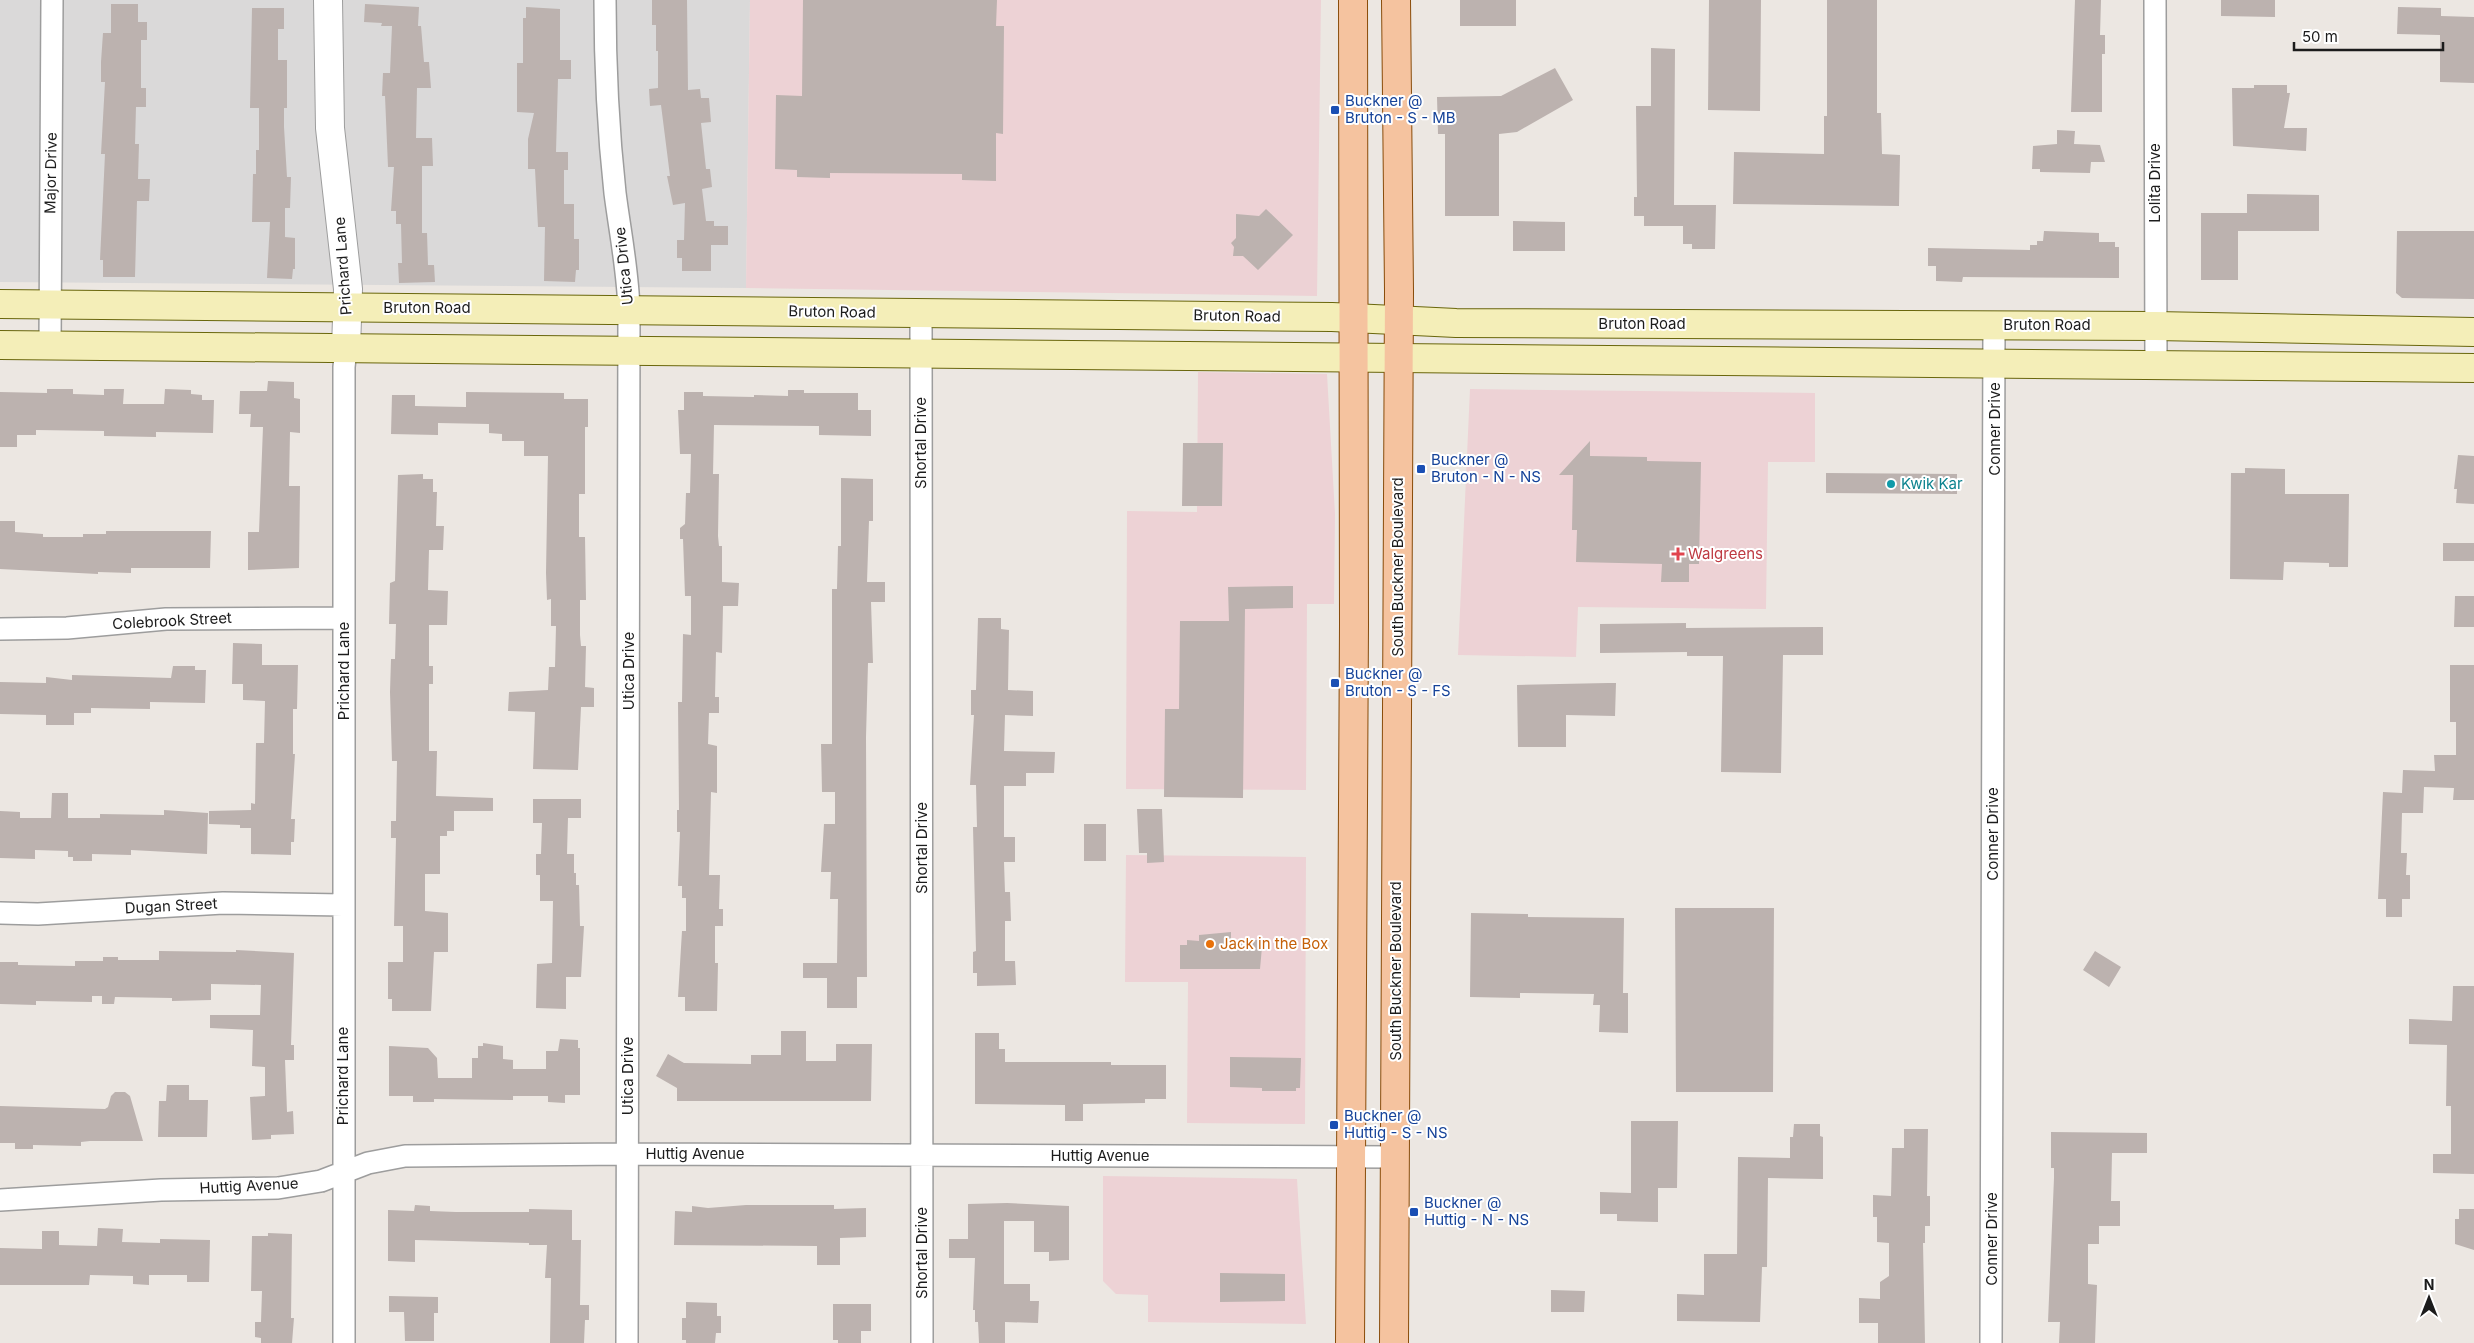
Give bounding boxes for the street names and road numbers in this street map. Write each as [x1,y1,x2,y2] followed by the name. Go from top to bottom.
[40,132,61,214] street label: Major Drive
[2145,143,2164,223] street label: Lolita Drive
[330,216,355,316] street label: Prichard Lane
[610,226,637,306] street label: Utica Drive
[383,298,471,317] street label: Bruton Road
[788,301,876,322] street label: Bruton Road
[1193,305,1281,326] street label: Bruton Road
[1598,314,1686,333] street label: Bruton Road
[2003,315,2091,334] street label: Bruton Road
[1985,382,2004,476] street label: Conner Drive
[911,397,930,489] street label: Shortal Drive
[1388,477,1407,657] street label: South Buckner Boulevard
[112,608,232,633] street label: Colebrook Street
[334,622,353,720] street label: Prichard Lane
[619,632,638,710] street label: Utica Drive
[1983,787,2002,881] street label: Conner Drive
[912,802,931,894] street label: Shortal Drive
[1386,881,1405,1061] street label: South Buckner Boulevard
[124,894,218,917] street label: Dugan Street
[333,1027,352,1125] street label: Prichard Lane
[618,1037,637,1115] street label: Utica Drive
[645,1144,745,1163] street label: Huttig Avenue
[1050,1146,1150,1165] street label: Huttig Avenue
[199,1173,299,1198] street label: Huttig Avenue
[1982,1192,2001,1286] street label: Conner Drive
[912,1207,931,1299] street label: Shortal Drive

